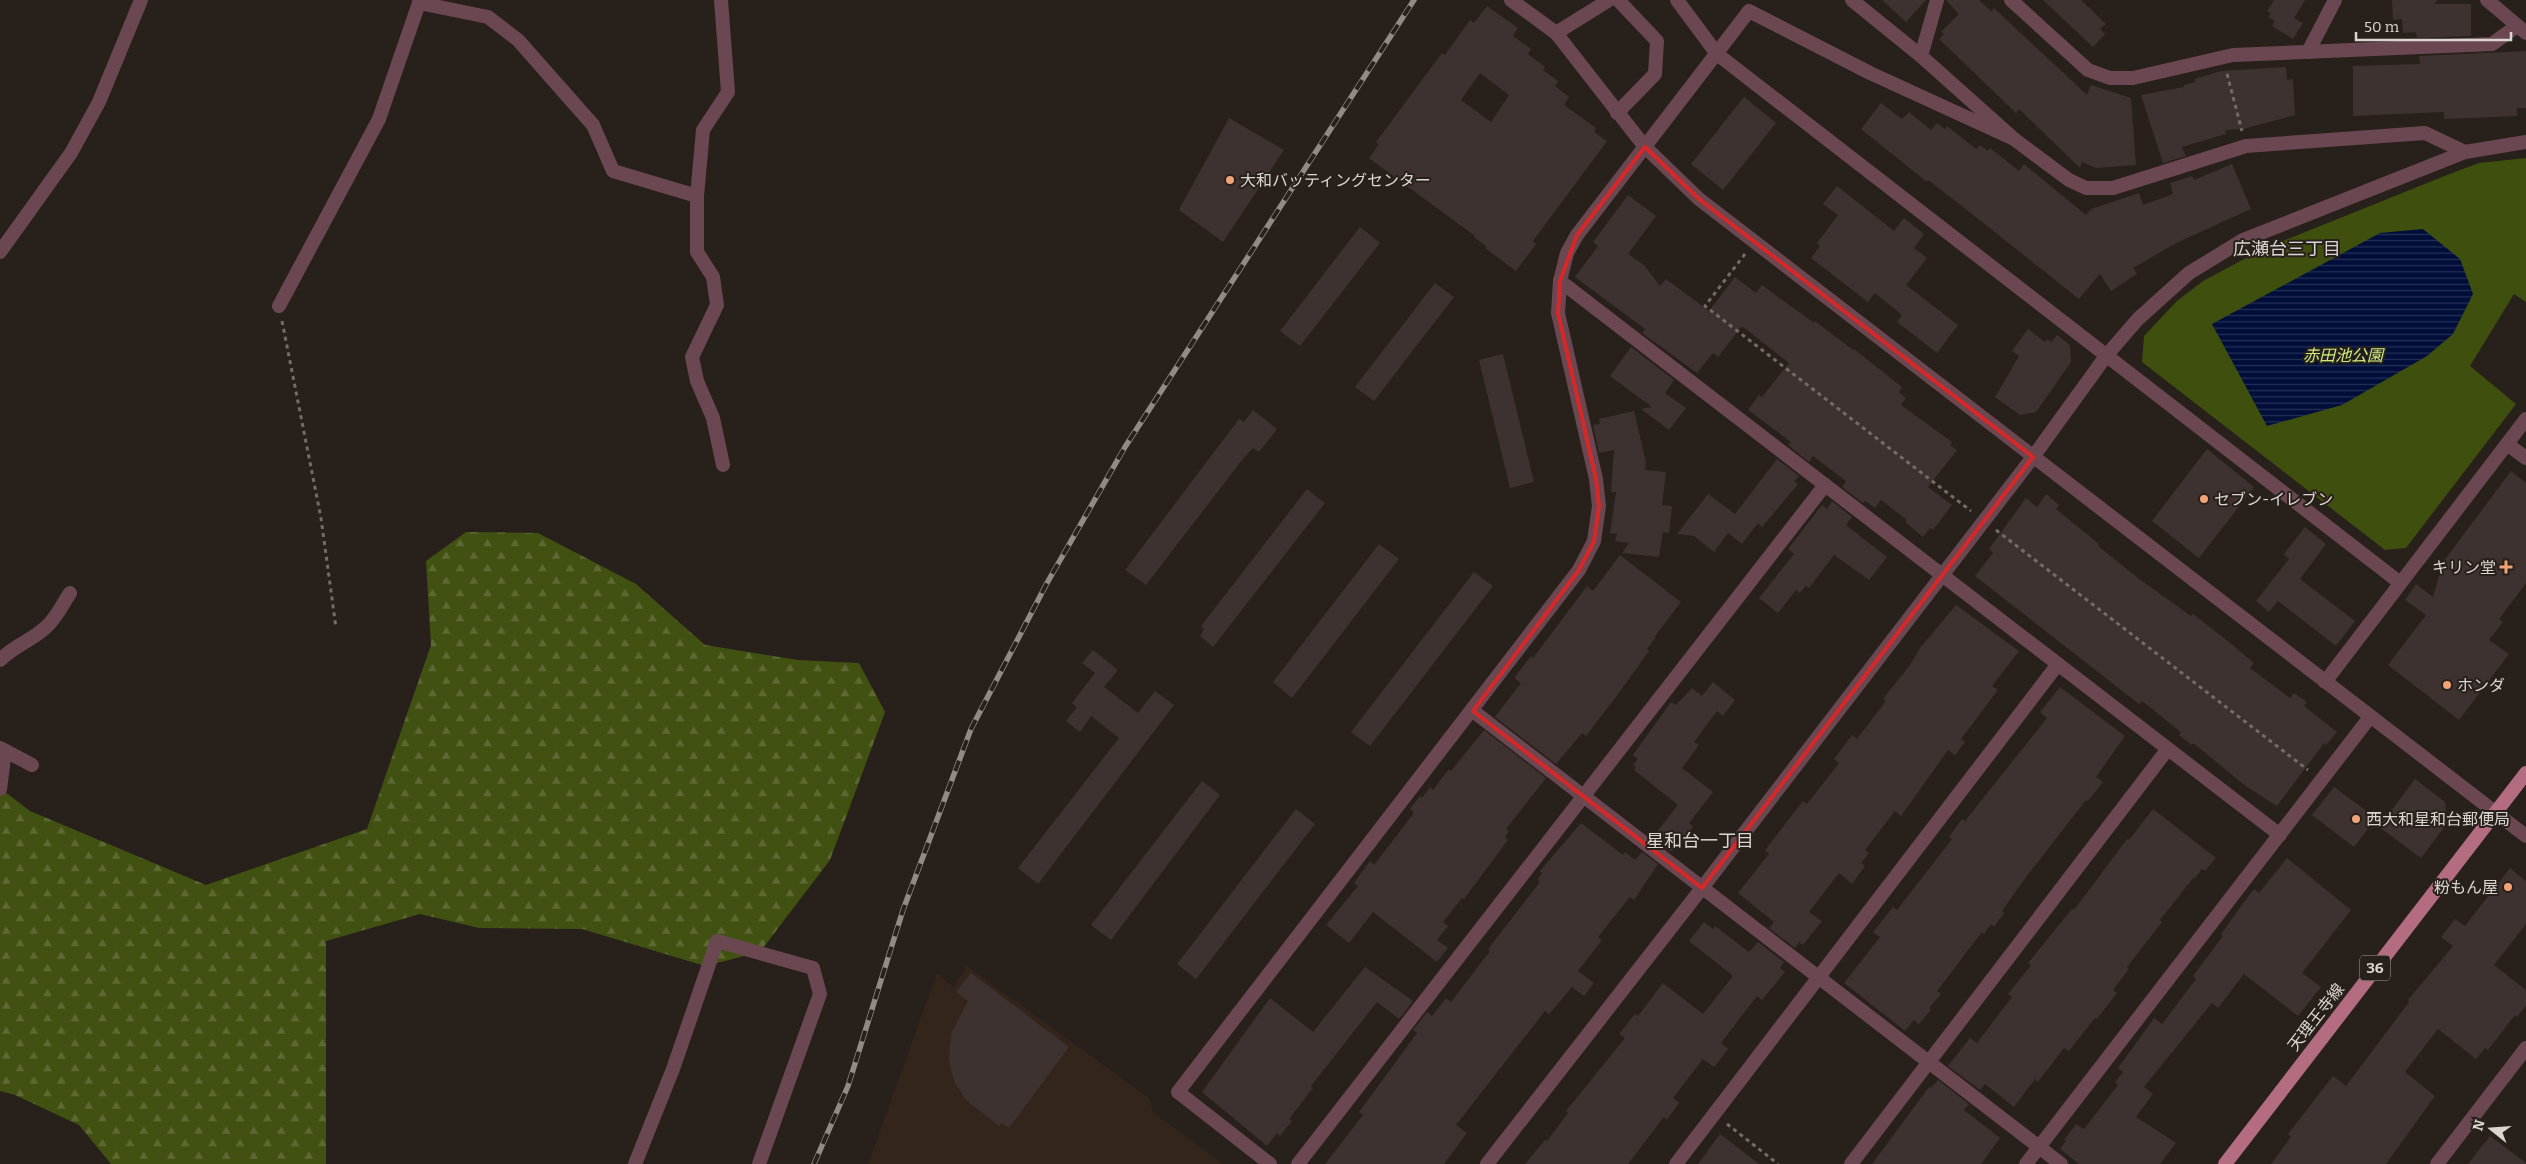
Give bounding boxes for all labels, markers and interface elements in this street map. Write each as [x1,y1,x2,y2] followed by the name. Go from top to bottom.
[2356,10,2511,42] scale bar
[2364,18,2400,36] text: 50 m
[1240,171,1431,190] place label: 大和バッティングセンター
[1224,174,1236,186] marker: 大和バッティングセンター
[2233,238,2341,260] district label: 広瀬台三丁目
[2303,346,2385,365] park label: 赤田池公園
[2214,490,2333,509] place label: セブン-イレブン
[2198,493,2210,505] marker: セブン-イレブン
[2432,558,2496,577] place label: キリン堂
[2500,561,2512,573] marker: キリン堂
[2457,676,2505,695] place label: ホンダ
[2441,679,2453,691] marker: ホンダ
[2366,810,2510,829] place label: 西大和星和台郵便局
[2350,813,2362,825] marker: 西大和星和台郵便局
[1646,830,1754,852] district label: 星和台一丁目
[2434,878,2498,897] place label: 粉もん屋
[2502,881,2514,893] marker: 粉もん屋
[2360,956,2390,980] road number: 36
[2284,980,2348,1054] street label: 天理王寺線
[2466,1104,2516,1154] north arrow
[2469,1118,2489,1133] text: N

